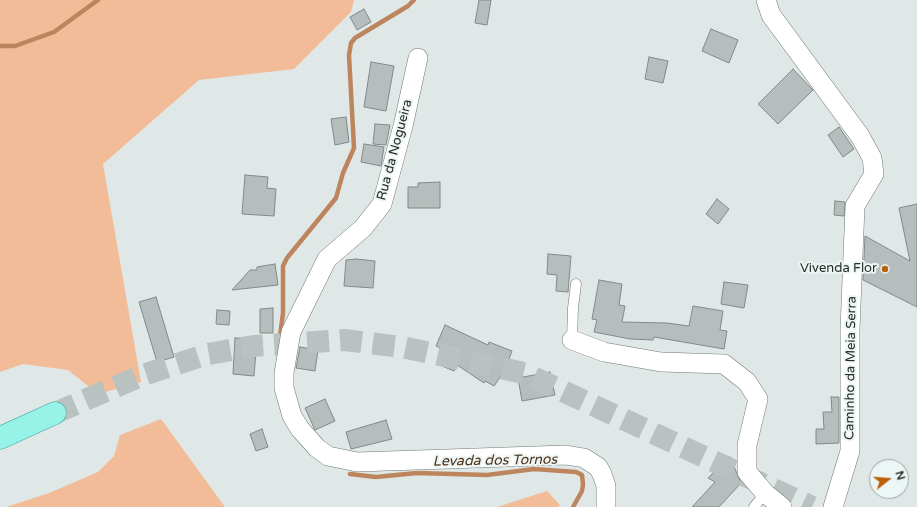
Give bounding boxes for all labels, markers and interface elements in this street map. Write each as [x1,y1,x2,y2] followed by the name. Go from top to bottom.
[374,98,416,202] street label: Rua da Nogueira
[800,261,877,277] place label: Vivenda Flor
[880,264,890,274] marker: Vivenda Flor
[842,296,860,440] street label: Caminho da Meia Serra
[433,452,557,470] water label: Levada dos Tornos
[869,459,909,499] north arrow
[892,470,908,482] text: N

